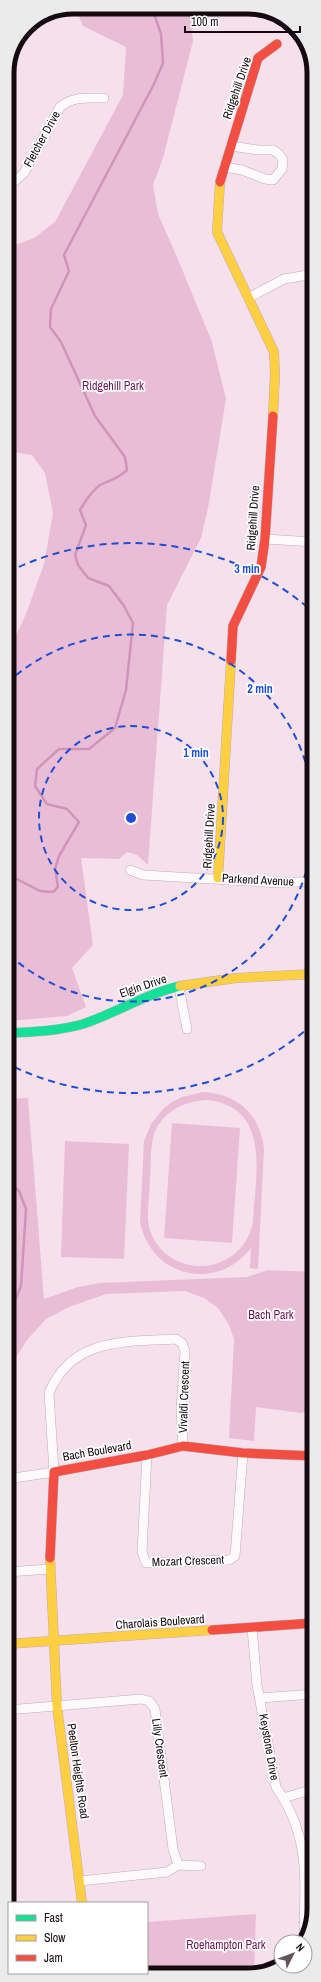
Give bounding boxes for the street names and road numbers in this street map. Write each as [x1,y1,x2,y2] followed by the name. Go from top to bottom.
[219,55,255,121] street label: Ridgehill Drive
[20,108,64,170] street label: Fletcher Drive
[243,485,263,551] street label: Ridgehill Drive
[199,803,219,869] street label: Ridgehill Drive
[222,870,294,890] street label: Parkend Avenue
[117,971,169,1001] street label: Elgin Drive
[175,1360,193,1433] street label: Vivaldi Crescent
[61,1437,133,1465] street label: Bach Boulevard
[152,1552,225,1570] street label: Mozart Crescent
[115,1611,205,1633] street label: Charolais Boulevard
[255,1712,283,1782] street label: Keystone Drive
[148,1717,172,1779] street label: Lilly Crescent
[63,1722,93,1820] street label: Peelton Heights Road

